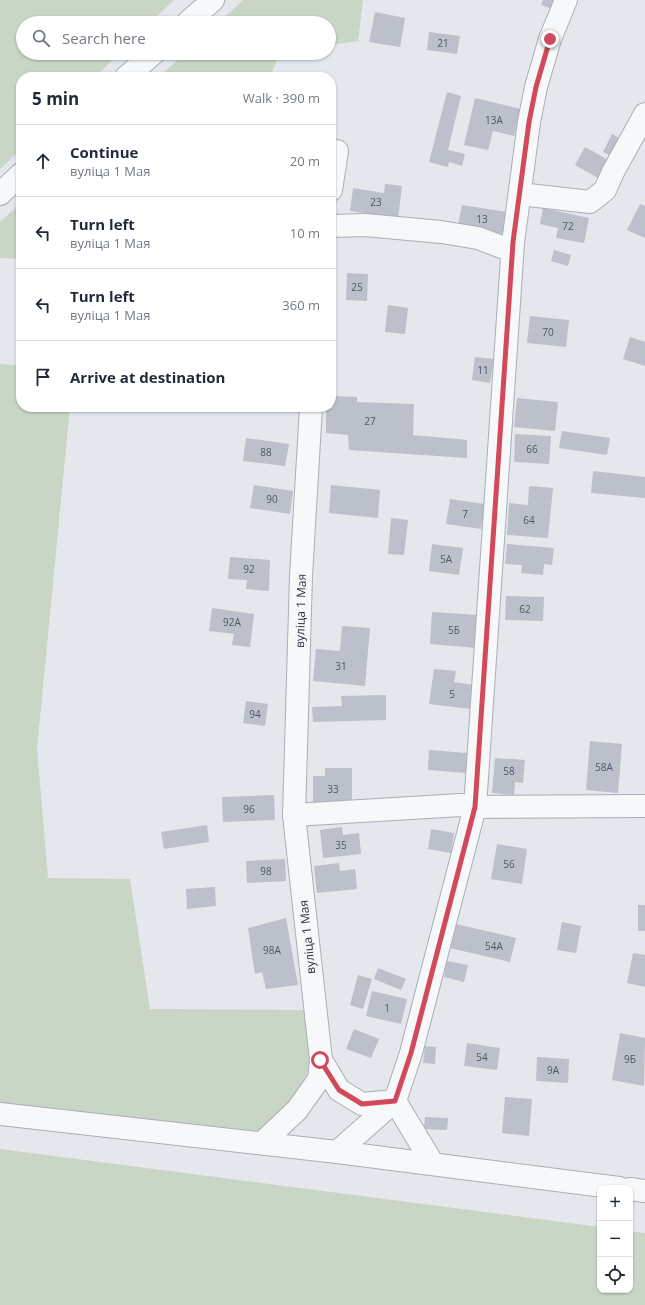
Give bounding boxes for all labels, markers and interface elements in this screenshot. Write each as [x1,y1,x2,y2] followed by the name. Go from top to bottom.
[16,16,336,60] search box
[30,27,52,49] icon: search
[62,28,146,48] text: Search here
[541,30,559,48] route end
[437,36,449,50] house number: 21
[32,87,79,110] text: 5 min
[243,89,320,107] text: Walk · 390 m
[485,113,504,127] house number: 13А
[70,142,138,162] text: Continue
[32,150,54,172] icon: ahead
[290,152,320,170] text: 20 m
[70,162,150,180] text: вуліца 1 Мая
[370,195,382,209] house number: 23
[476,212,488,226] house number: 13
[70,214,135,234] text: Turn left
[562,219,574,233] house number: 72
[32,222,54,244] icon: left
[290,224,320,242] text: 10 m
[70,234,150,252] text: вуліца 1 Мая
[351,280,363,294] house number: 25
[70,286,135,306] text: Turn left
[32,294,54,316] icon: left
[282,296,320,314] text: 360 m
[70,306,150,324] text: вуліца 1 Мая
[542,325,554,339] house number: 70
[477,363,489,377] house number: 11
[32,366,54,388] icon: arrive
[70,367,225,387] text: Arrive at destination
[364,414,376,428] house number: 27
[526,442,538,456] house number: 66
[260,445,272,459] house number: 88
[266,492,278,506] house number: 90
[462,507,468,521] house number: 7
[523,513,535,527] house number: 64
[440,552,453,566] house number: 5А
[243,562,255,576] house number: 92
[290,573,310,648] street label: вуліца 1 Мая
[519,602,531,616] house number: 62
[223,615,242,629] house number: 92А
[448,623,460,637] house number: 5Б
[335,659,347,673] house number: 31
[449,687,455,701] house number: 5
[249,707,261,721] house number: 94
[595,760,614,774] house number: 58А
[503,764,515,778] house number: 58
[327,782,339,796] house number: 33
[243,802,255,816] house number: 96
[335,838,347,852] house number: 35
[503,857,515,871] house number: 56
[260,864,272,878] house number: 98
[295,899,319,975] street label: вуліца 1 Мая
[485,939,504,953] house number: 54А
[263,943,282,957] house number: 98А
[384,1001,390,1015] house number: 1
[476,1050,488,1064] house number: 54
[311,1051,329,1069] route start
[624,1052,636,1066] house number: 9Б
[547,1063,560,1077] house number: 9А
[597,1185,633,1293] map controls
[597,1185,633,1221] button: +
[597,1221,633,1257] button: −
[597,1257,633,1293] button: locate

